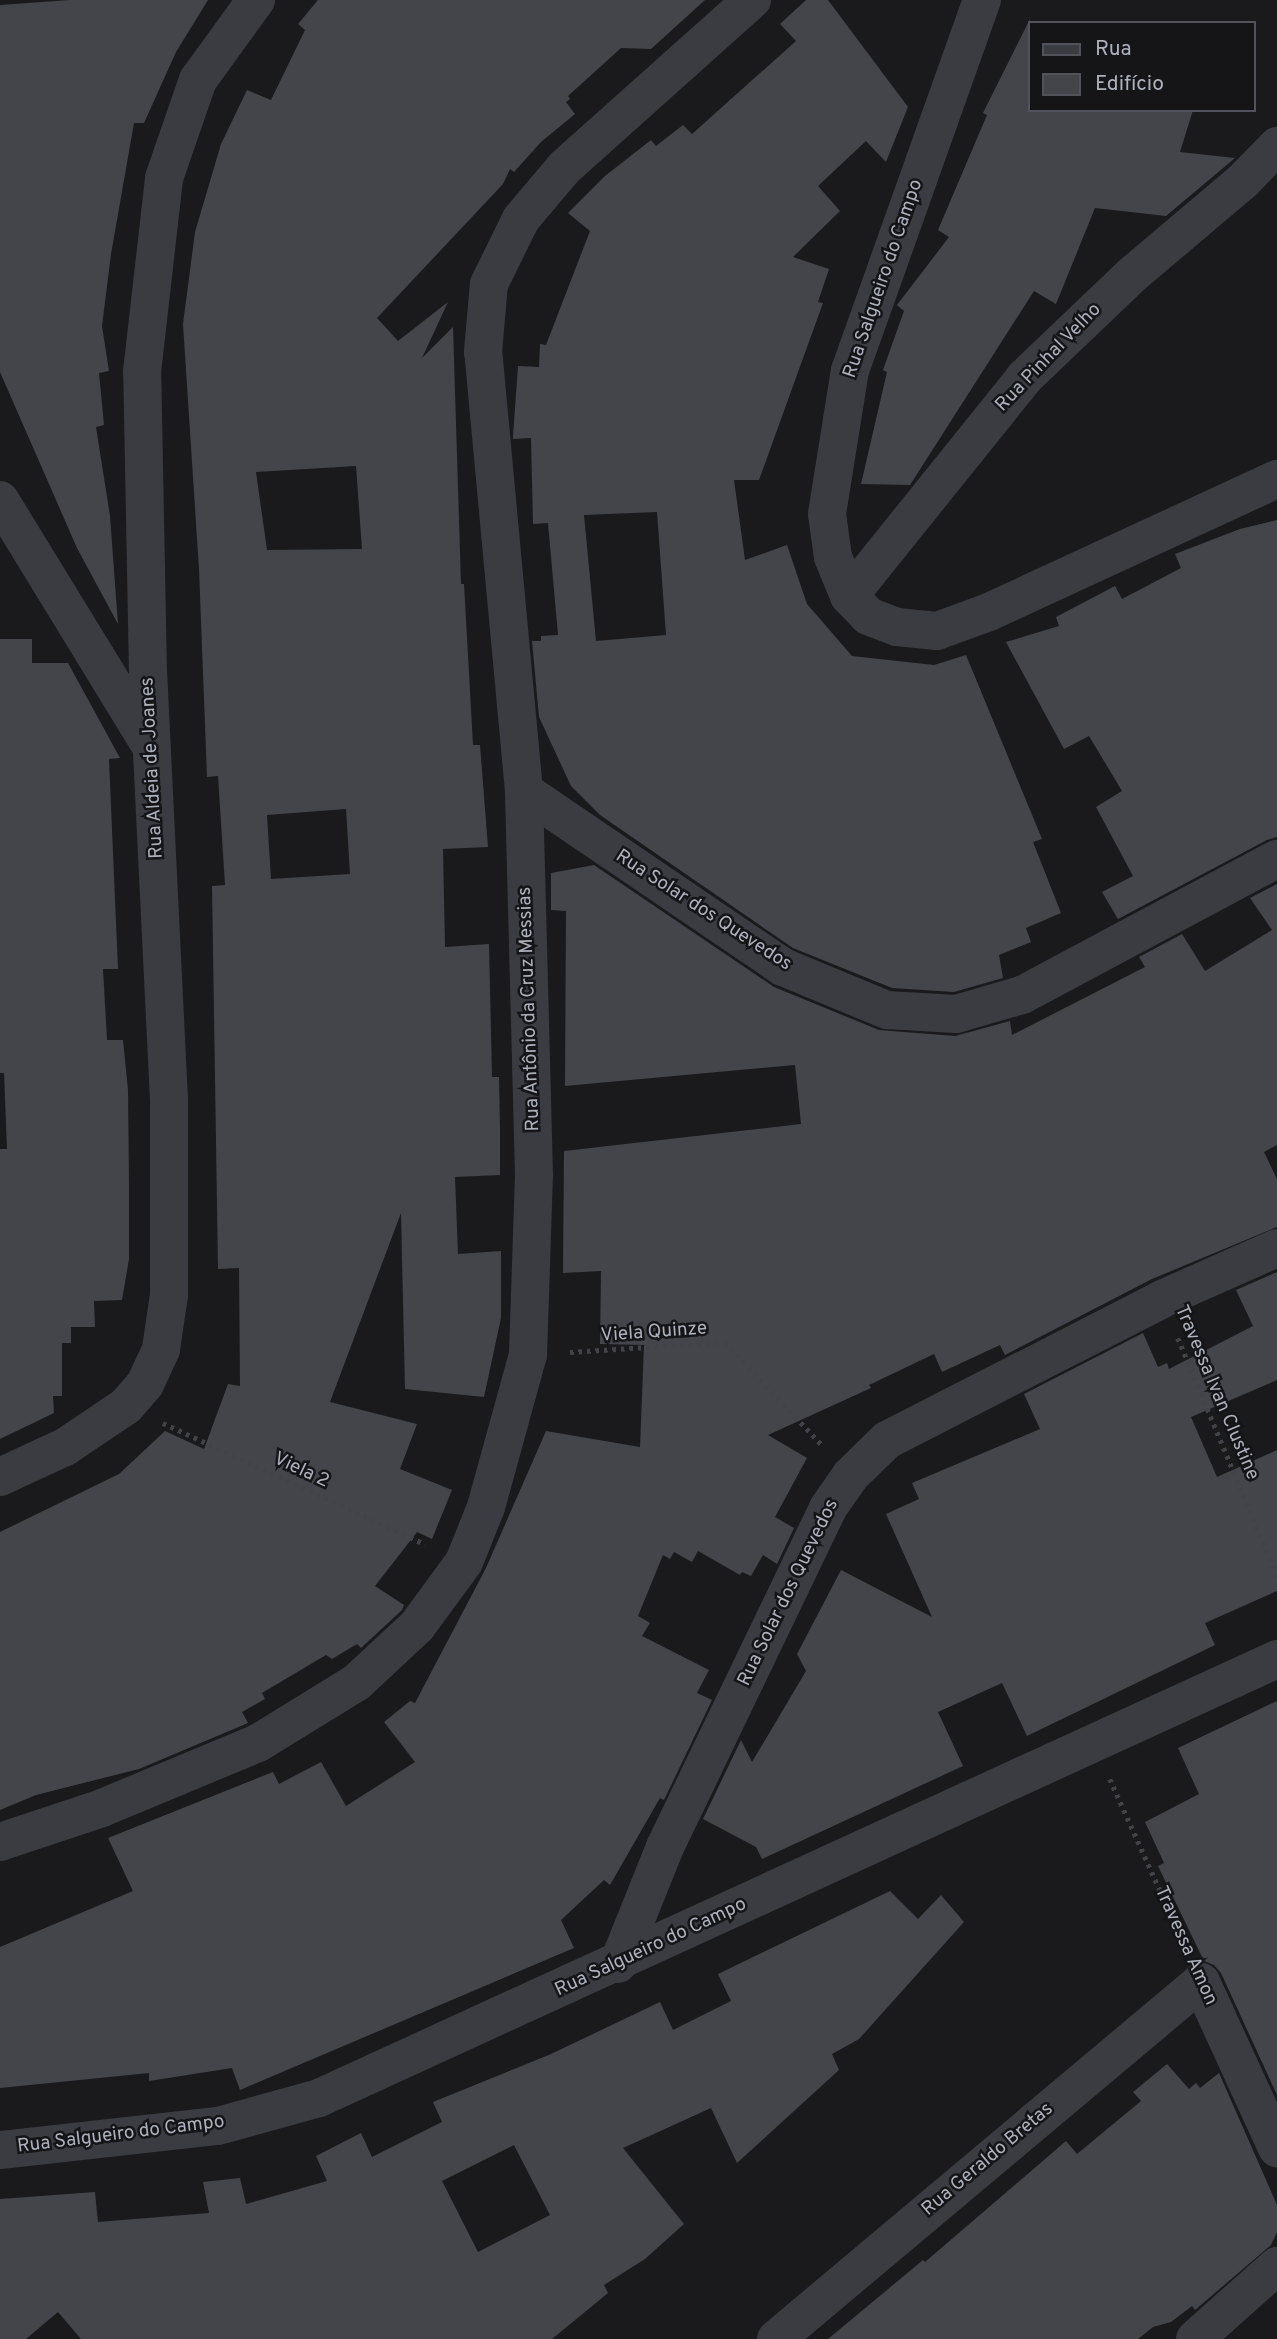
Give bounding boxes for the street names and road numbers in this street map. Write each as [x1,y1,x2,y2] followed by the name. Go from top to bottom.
[839,177,929,381] street label: Rua Salgueiro do Campo
[991,299,1107,417] street label: Rua Pinhal Velho
[137,676,169,860] street label: Rua Aldeia de Joanes
[611,846,795,976] street label: Rua Solar dos Quevedos
[514,886,546,1132] street label: Rua Antônio da Cruz Messias
[1169,1302,1263,1484] street label: Travessa Ivan Clustine
[600,1318,708,1348] street label: Viela Quinze
[270,1448,332,1494] street label: Viela 2
[734,1496,844,1690] street label: Rua Solar dos Quevedos
[1148,1883,1222,2009] street label: Travessa Amon
[552,1894,750,2002] street label: Rua Salgueiro do Campo
[918,2099,1058,2221] street label: Rua Geraldo Bretas
[16,2111,226,2159] street label: Rua Salgueiro do Campo

